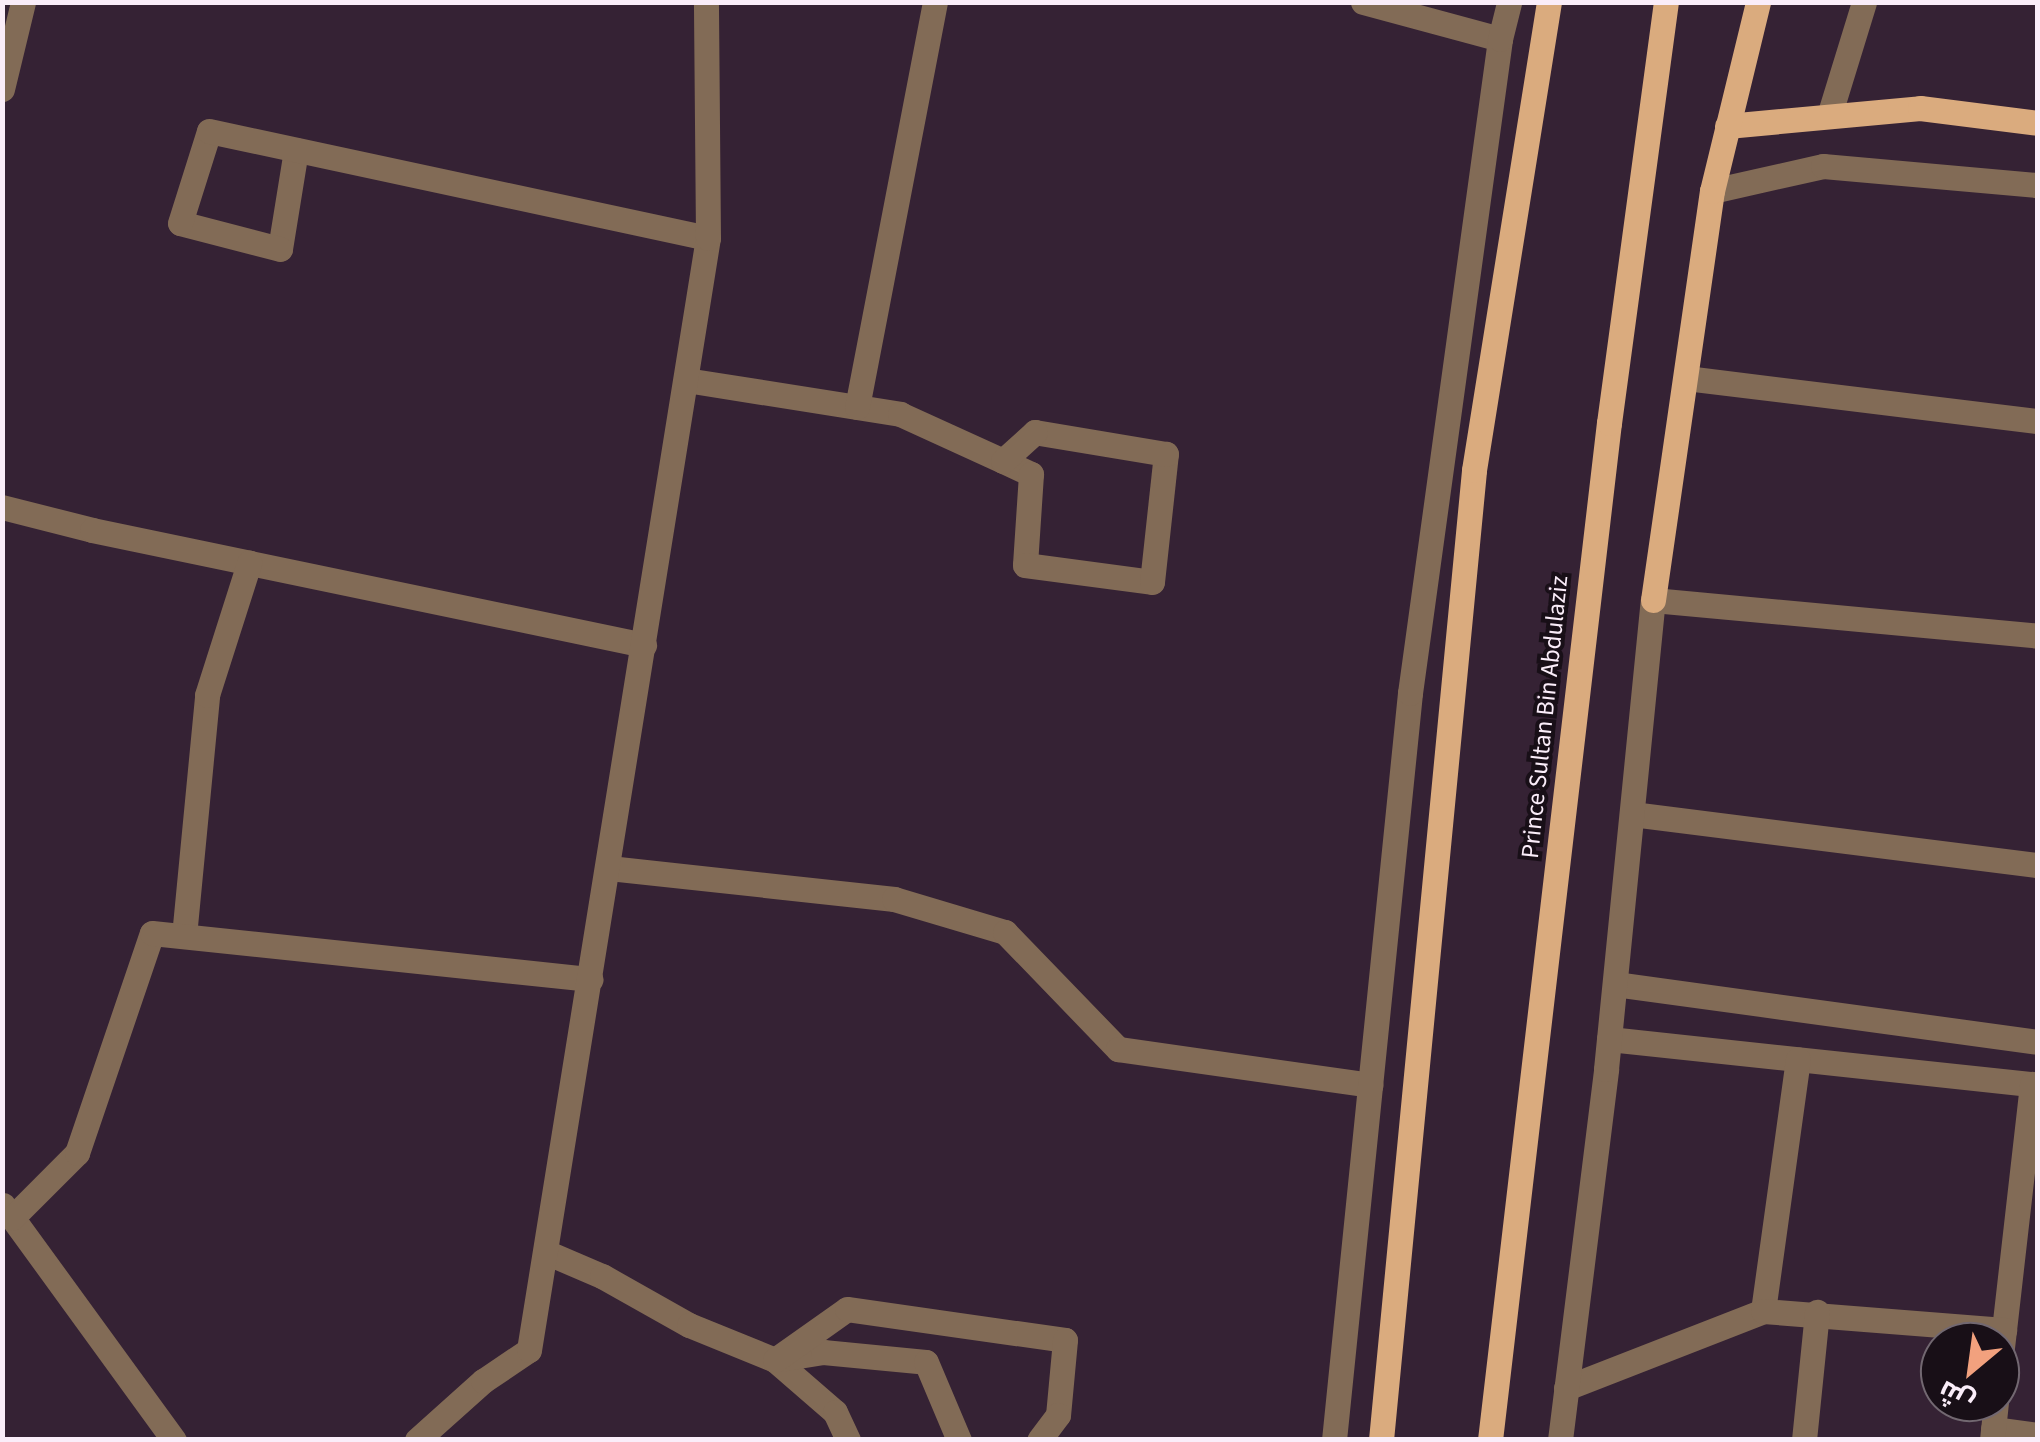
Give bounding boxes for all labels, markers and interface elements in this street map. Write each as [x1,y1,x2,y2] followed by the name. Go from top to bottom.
[1515,574,1575,860] street label: Prince Sultan Bin Abdulaziz
[1920,1322,2020,1422] north arrow
[1931,1370,1982,1423] text: ش

